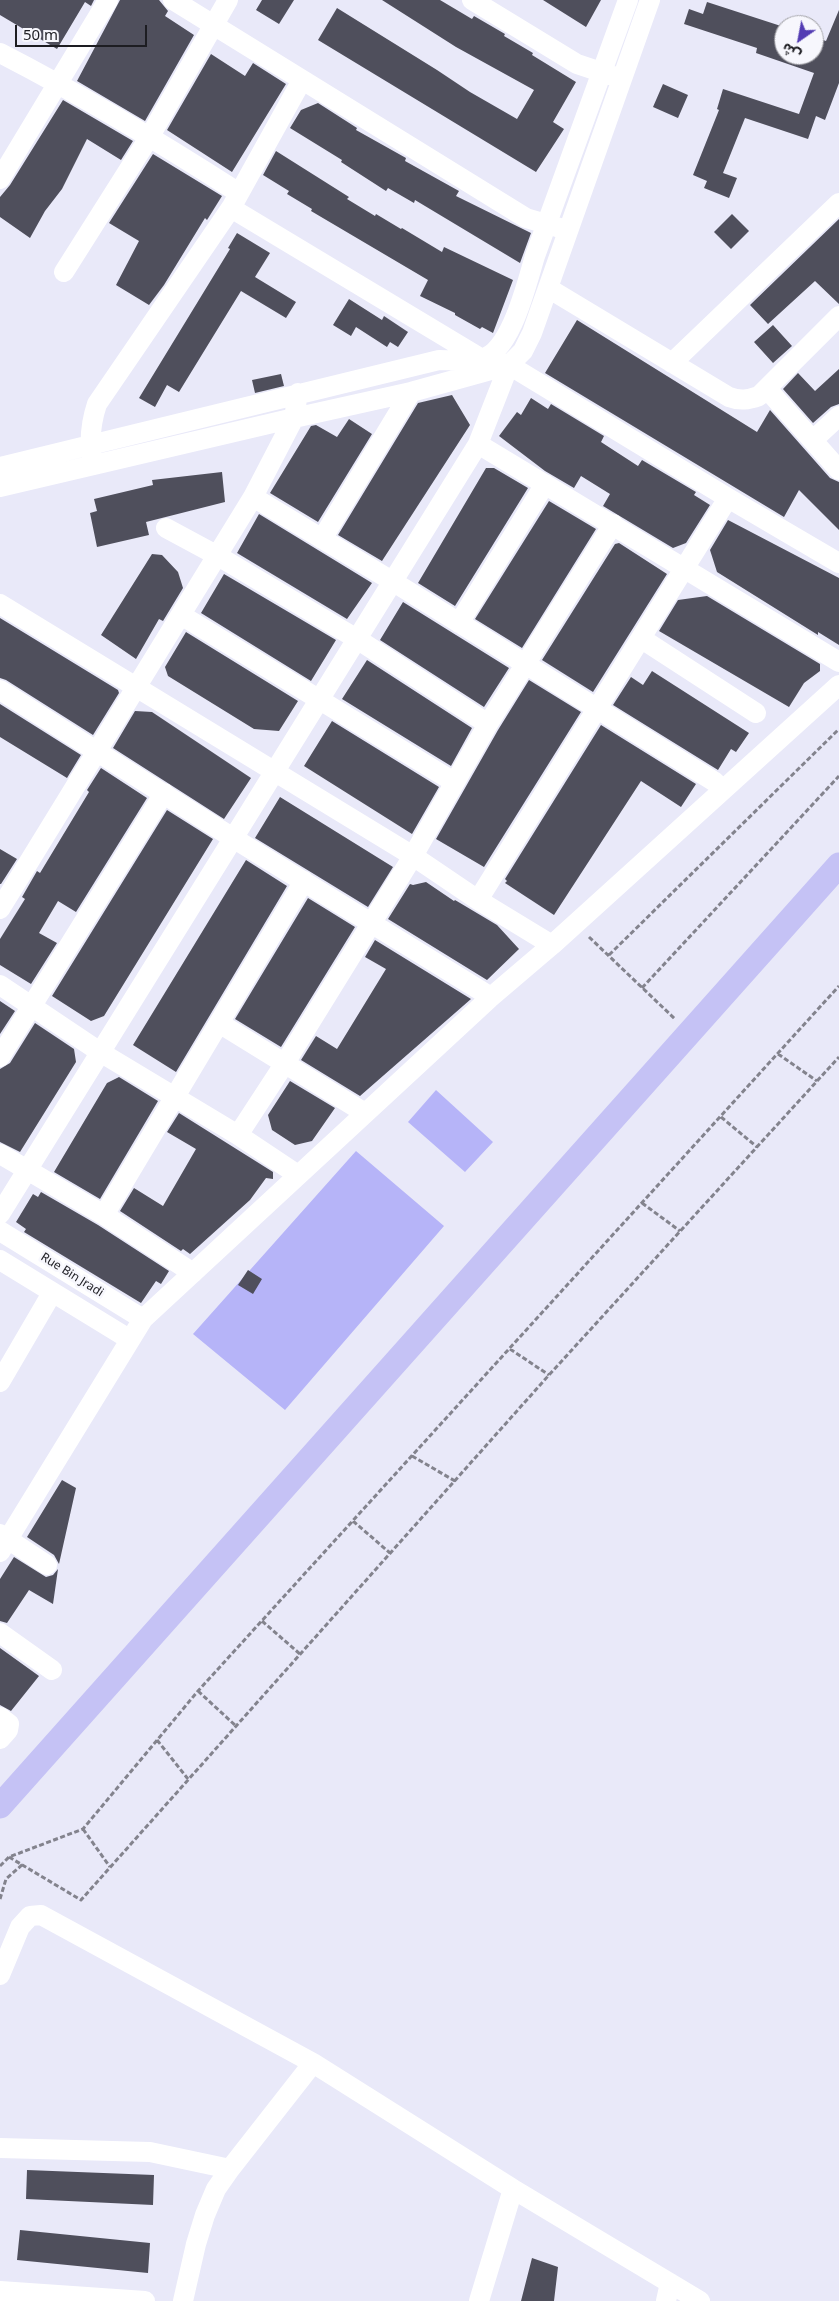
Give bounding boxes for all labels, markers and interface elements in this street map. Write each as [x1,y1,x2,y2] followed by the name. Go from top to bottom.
[18,15,150,47] scale bar
[774,15,824,65] north arrow
[23,24,58,44] text: 50 m
[778,39,804,65] text: ش
[38,1250,106,1300] street label: Rue Bin Jradi

